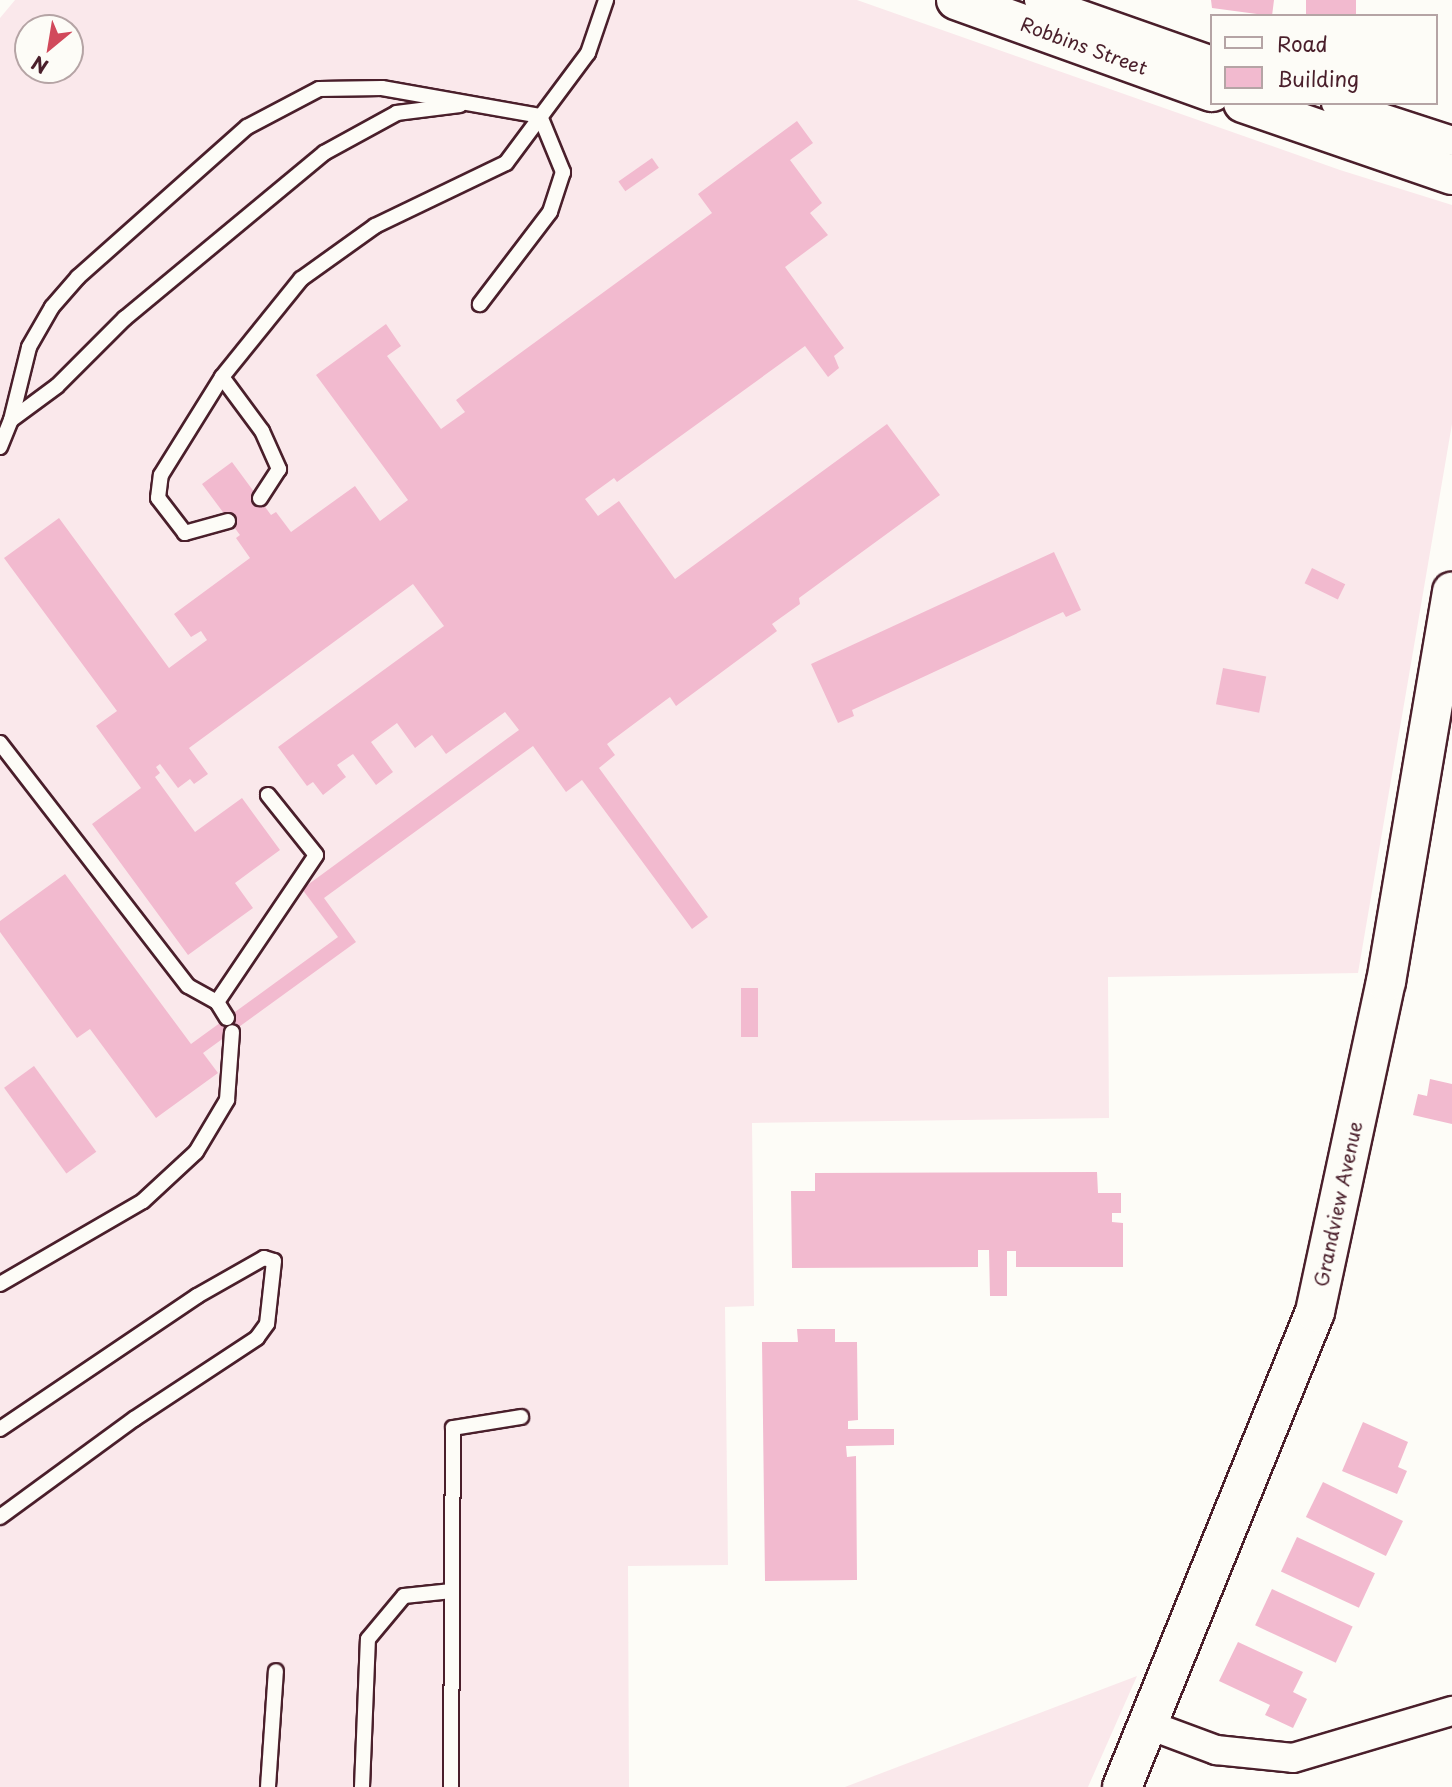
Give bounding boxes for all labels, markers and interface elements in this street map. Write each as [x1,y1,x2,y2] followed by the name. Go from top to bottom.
[1017,12,1151,80] street label: Robbins Street
[14,14,84,84] north arrow
[1210,14,1438,105] legend
[1277,27,1328,59] text: Road
[26,50,53,81] text: N
[1277,62,1359,94] text: Building
[1309,1119,1367,1289] street label: Grandview Avenue

